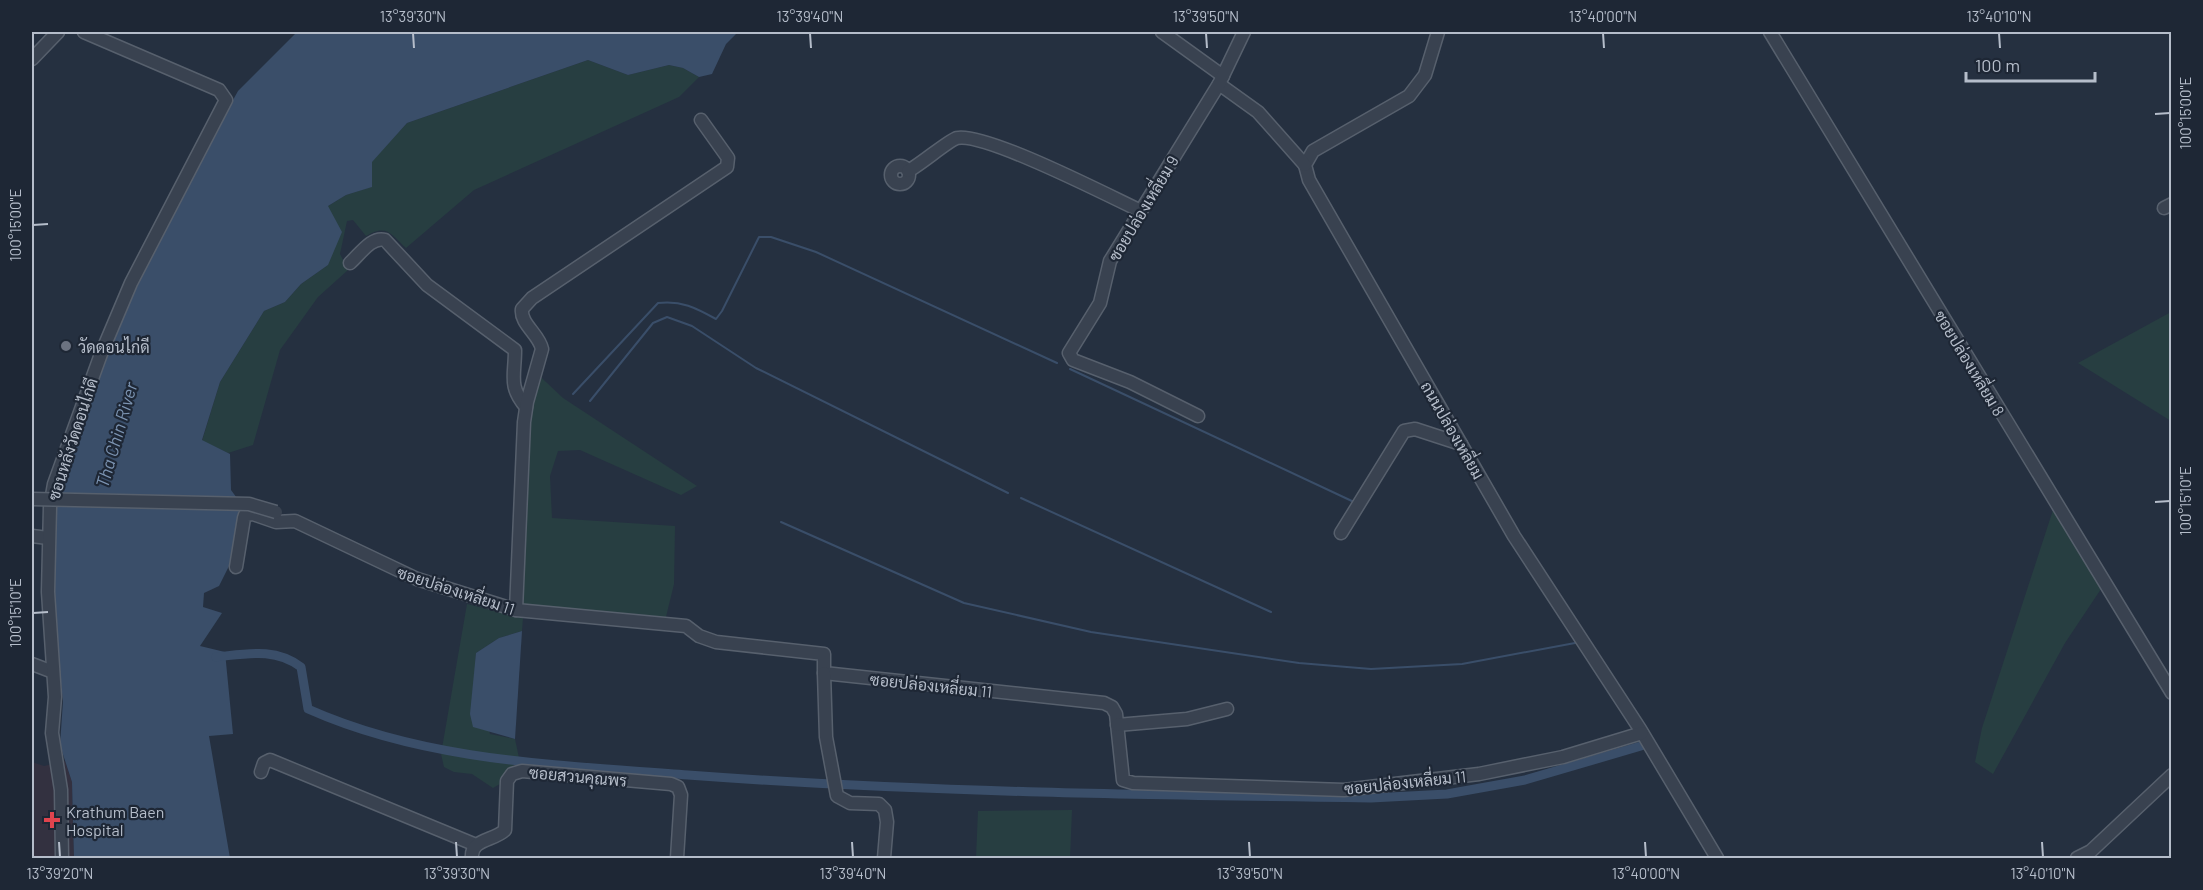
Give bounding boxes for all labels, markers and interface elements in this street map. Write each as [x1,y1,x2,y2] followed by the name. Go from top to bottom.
[380,7,446,25] text: 13°39'30"N
[777,7,843,25] text: 13°39'40"N
[1173,7,1239,25] text: 13°39'50"N
[1569,7,1637,25] text: 13°40'00"N
[1966,7,2032,25] text: 13°40'10"N
[1966,45,2095,83] scale bar
[1975,54,2020,76] text: 100 m
[2176,77,2194,149] text: 100°15'00"E
[1101,150,1182,264] street label: ซอยปล่องเหลี่ยม 9
[6,189,24,261] text: 100°15'00"E
[1931,305,2012,419] street label: ซอยปล่องเหลี่ยม 8
[78,336,150,356] place label: วัดดอนไก่ดี
[59,339,73,353] marker: วัดดอนไก่ดี
[42,375,101,503] street label: ซอนหลังวัดดอนไก่ดี
[1417,376,1492,482] street label: ถนนปล่องเหลี่ยม
[90,379,142,490] water label: Tha Chin River
[2176,466,2194,536] text: 100°15'10"E
[395,558,518,618] street label: ซอยปล่องเหลี่ยม 11
[6,578,24,648] text: 100°15'10"E
[869,665,993,701] street label: ซอยปล่องเหลี่ยม 11
[528,762,628,793] street label: ซอยสวนคุณพร
[1343,762,1467,798] street label: ซอยปล่องเหลี่ยม 11
[66,802,164,839] place label: Krathum Baen Hospital
[43,811,61,829] marker: Krathum Baen Hospital
[27,864,93,882] text: 13°39'20"N
[424,864,490,882] text: 13°39'30"N
[820,864,886,882] text: 13°39'40"N
[1217,864,1283,882] text: 13°39'50"N
[1612,864,1680,882] text: 13°40'00"N
[2010,864,2076,882] text: 13°40'10"N

